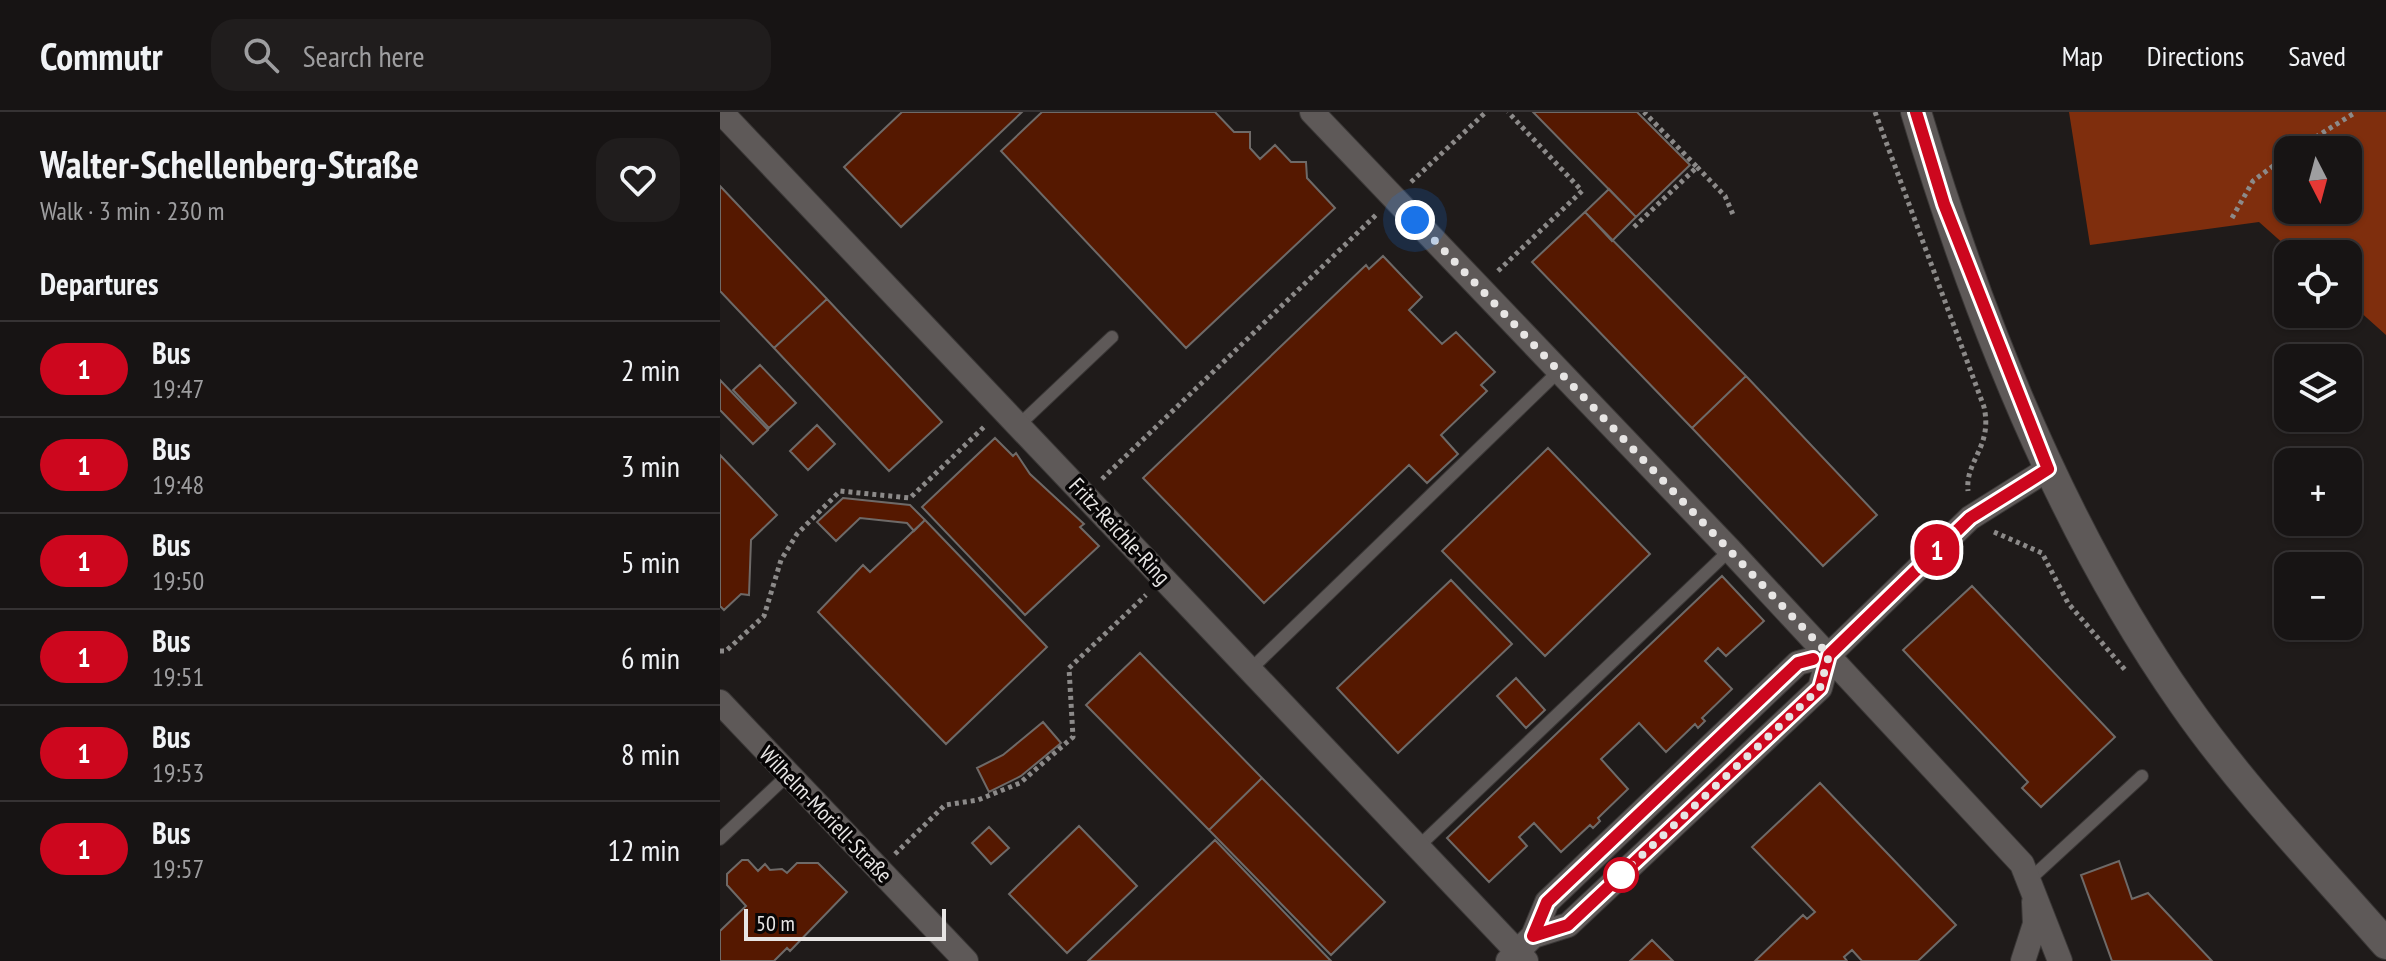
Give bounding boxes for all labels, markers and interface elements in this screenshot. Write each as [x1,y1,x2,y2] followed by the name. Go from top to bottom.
[211,19,771,91] search box
[40,31,163,80] text: Commutr
[239,33,283,77] icon: search
[303,36,425,75] text: Search here
[2062,37,2103,74] text: Map
[2147,37,2244,74] text: Directions
[2288,37,2346,74] text: Saved
[2274,136,2362,224] north arrow
[2274,136,2362,640] map controls
[596,138,680,222] button: heart
[40,139,419,188] text: Walter-Schellenberg-Straße
[40,194,224,227] text: Walk · 3 min · 230 m
[1395,200,1435,240] your location
[2274,240,2362,328] button: locate
[40,264,158,303] text: Departures
[152,333,191,372] text: Bus
[2274,344,2362,432] button: layers
[77,350,91,387] text: 1
[621,350,680,389] text: 2 min
[152,372,204,405] text: 19:47
[152,429,191,468] text: Bus
[77,446,91,483] text: 1
[621,446,680,485] text: 3 min
[2274,448,2362,536] button: +
[152,468,204,501] text: 19:48
[1063,472,1177,590] street label: Fritz-Reichle-Ring
[1911,524,1963,576] line badge: 1
[152,525,191,564] text: Bus
[1930,531,1944,568] text: 1
[77,542,91,579] text: 1
[621,542,680,581] text: 5 min
[2274,552,2362,640] button: −
[152,564,204,597] text: 19:50
[152,621,191,660] text: Bus
[77,638,91,675] text: 1
[621,638,680,677] text: 6 min
[152,660,204,693] text: 19:51
[152,717,191,756] text: Bus
[77,734,91,771] text: 1
[621,734,680,773] text: 8 min
[754,740,898,888] street label: Wilhelm-Moriell-Straße
[152,756,204,789] text: 19:53
[152,813,191,852] text: Bus
[77,830,91,867] text: 1
[607,830,680,869] text: 12 min
[152,852,204,885] text: 19:57
[1604,858,1638,892] unlabelled marker
[744,905,946,941] scale bar
[756,909,795,937] text: 50 m

